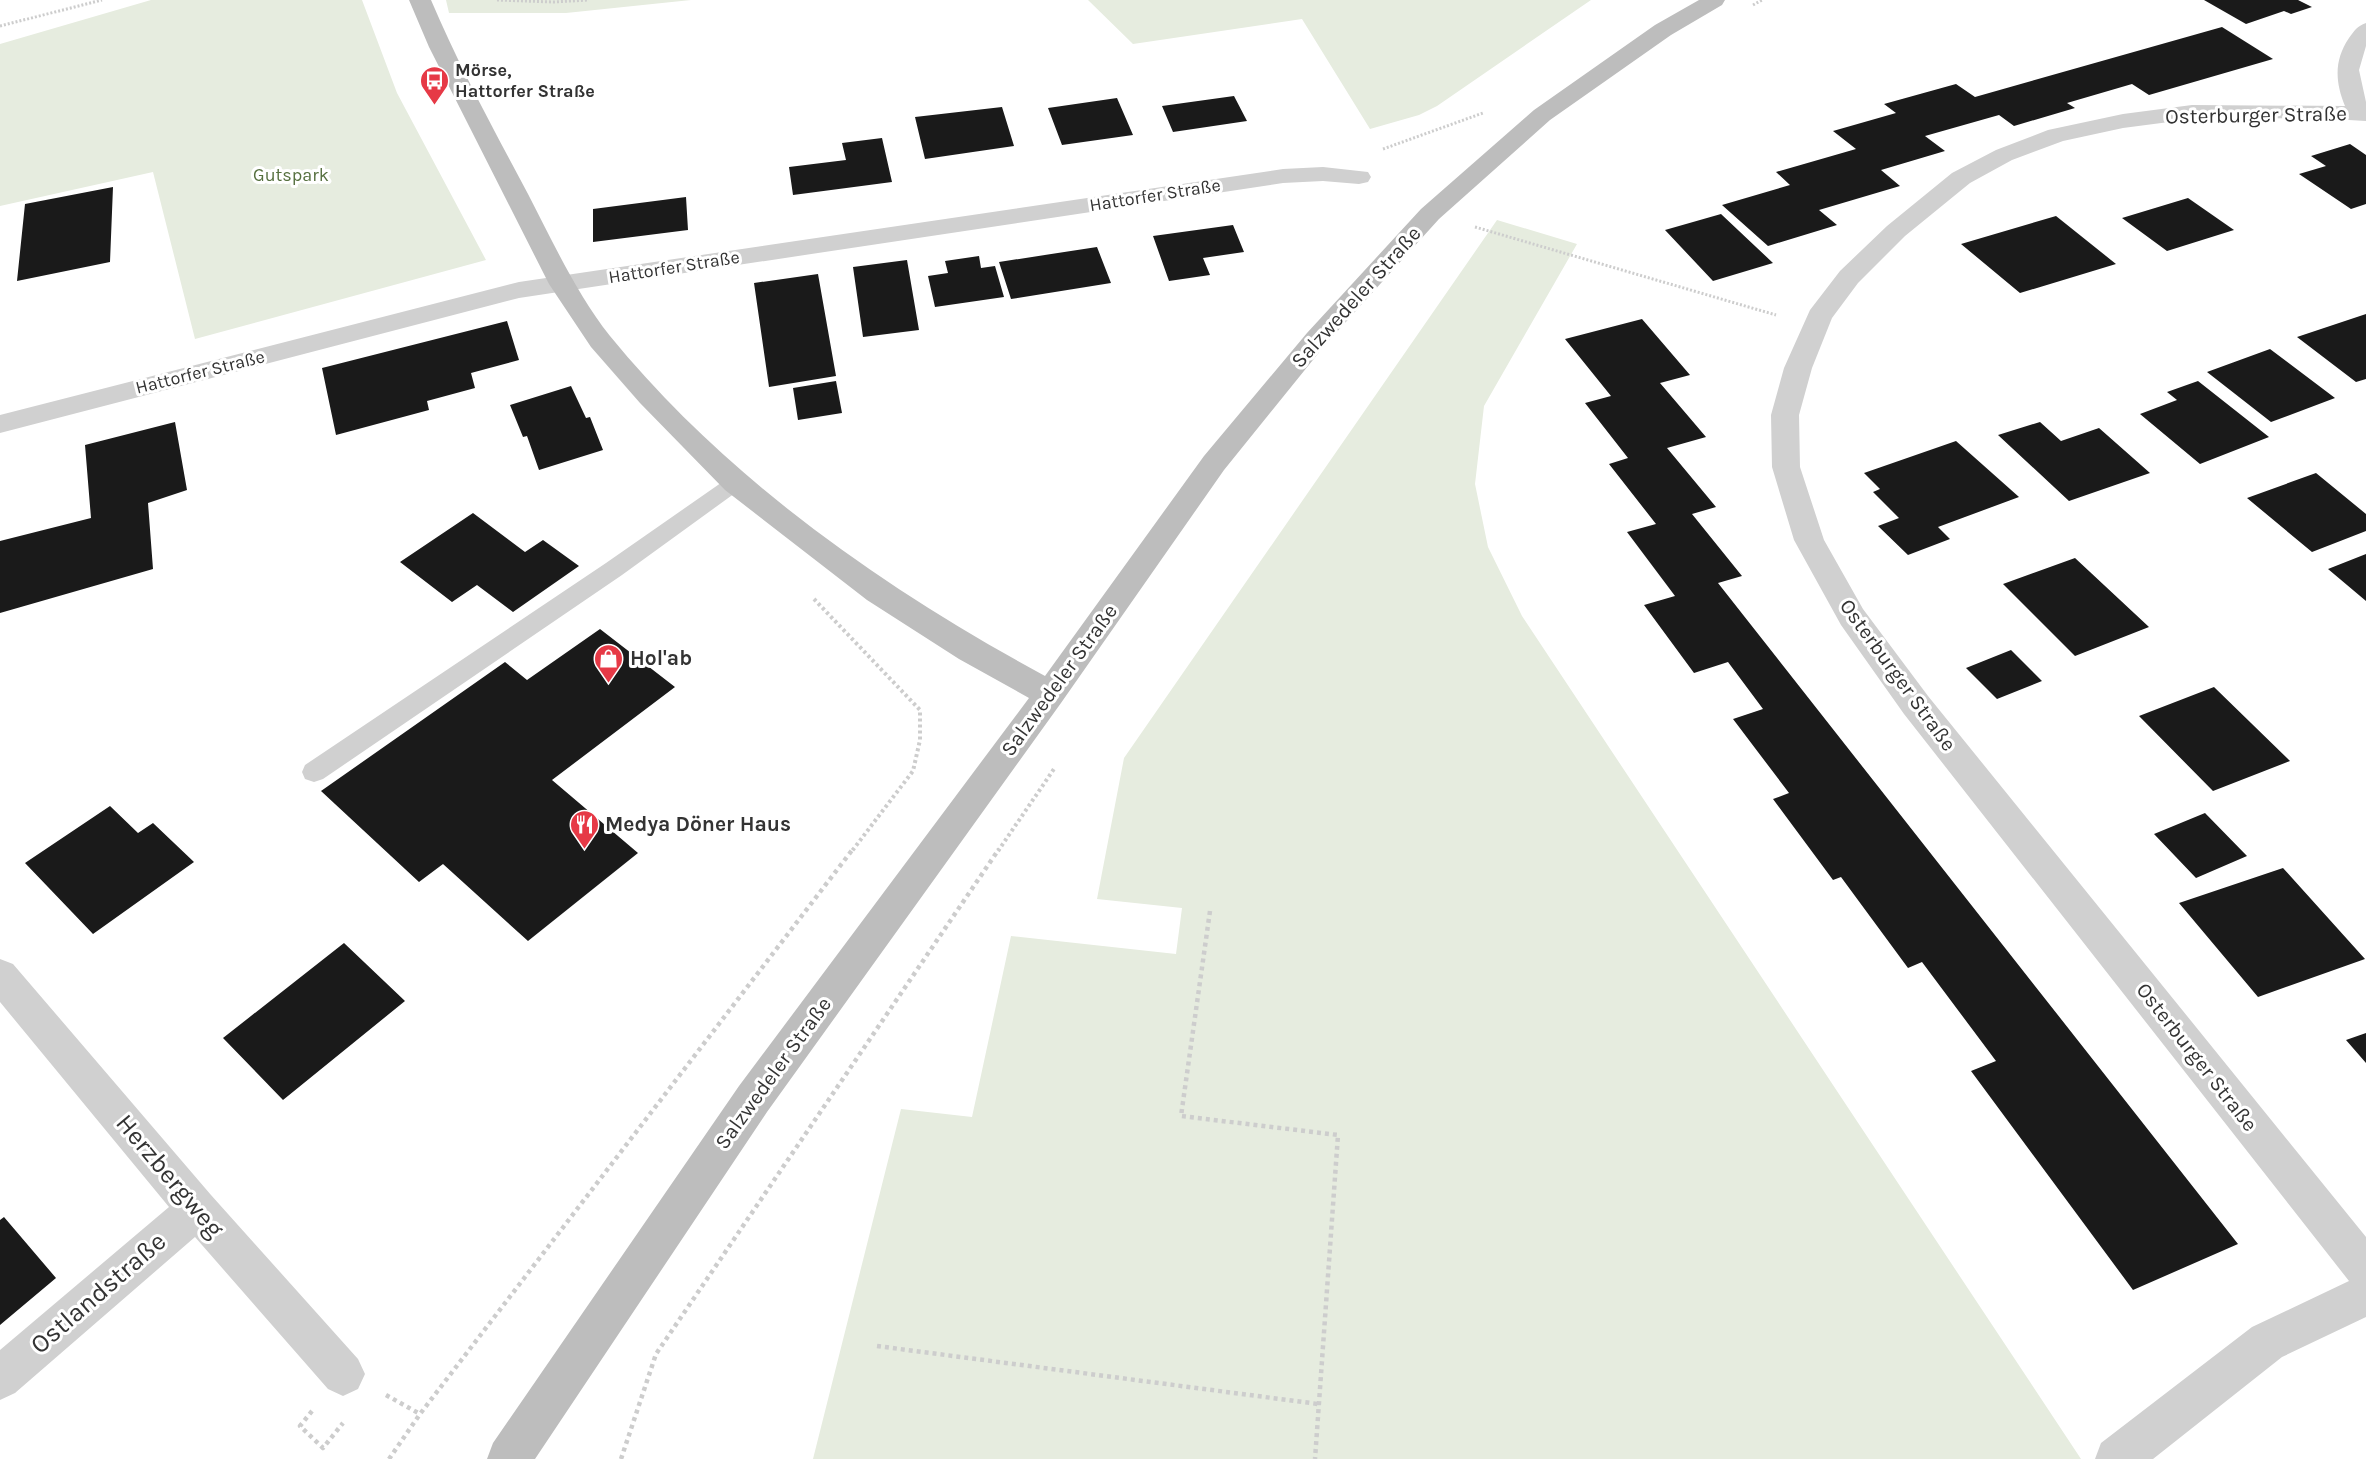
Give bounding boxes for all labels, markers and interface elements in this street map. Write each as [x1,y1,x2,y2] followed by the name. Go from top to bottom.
[455,59,595,102] place label: Mörse, Hattorfer Straße
[418,64,450,106] bus stop icon: Mörse, Hattorfer Straße
[2165,101,2347,129] street label: Osterburger Straße
[253,164,329,186] park label: Gutspark
[1088,174,1222,216] street label: Hattorfer Straße
[1286,221,1426,373] street label: Salzwedeler Straße
[607,246,741,288] street label: Hattorfer Straße
[133,345,267,399] street label: Hattorfer Straße
[1835,594,1961,756] street label: Osterburger Straße
[996,599,1122,761] street label: Salzwedeler Straße
[593,642,625,684] shop icon: Hol'ab
[630,646,692,670] place label: Hol'ab
[568,808,600,850] restaurant icon: Medya Döner Haus
[605,812,791,836] place label: Medya Döner Haus
[2132,978,2262,1136] street label: Osterburger Straße
[710,992,836,1154] street label: Salzwedeler Straße
[109,1108,231,1244] street label: Herzbergweg
[24,1226,172,1360] street label: Ostlandstraße

